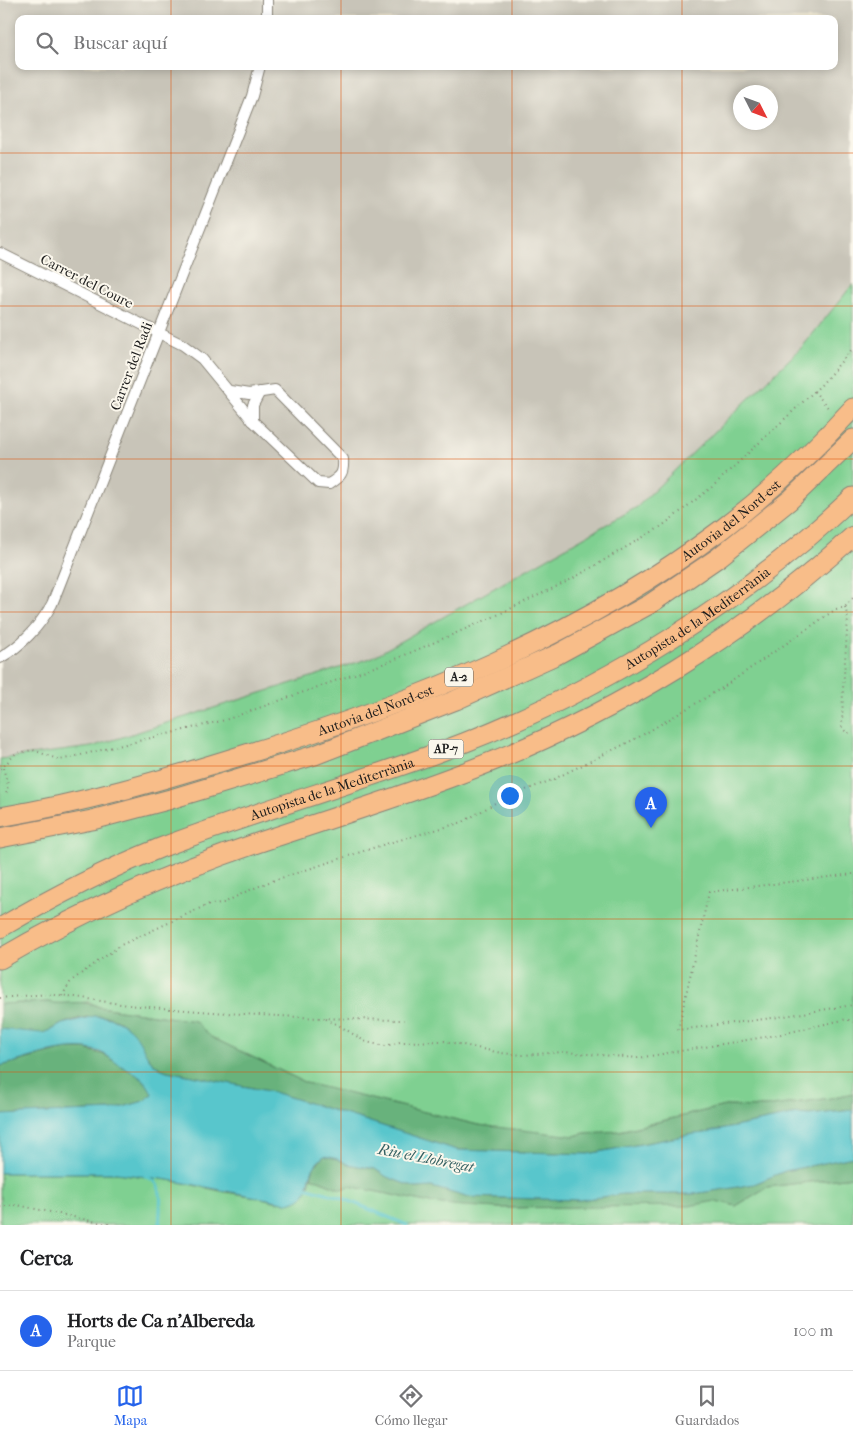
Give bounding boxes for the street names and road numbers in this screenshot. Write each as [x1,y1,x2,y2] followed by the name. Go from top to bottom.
[37,251,136,312] street label: Carrer del Coure
[107,319,156,413] street label: Carrer del Radi
[677,476,785,565] street label: Autovia del Nord-est
[621,563,774,674] street label: Autopista de la Mediterrània
[445,668,473,686] road number: A-2
[315,681,436,740] street label: Autovia del Nord-est
[428,740,464,759] road number: AP-7
[247,754,417,825] street label: Autopista de la Mediterrània

